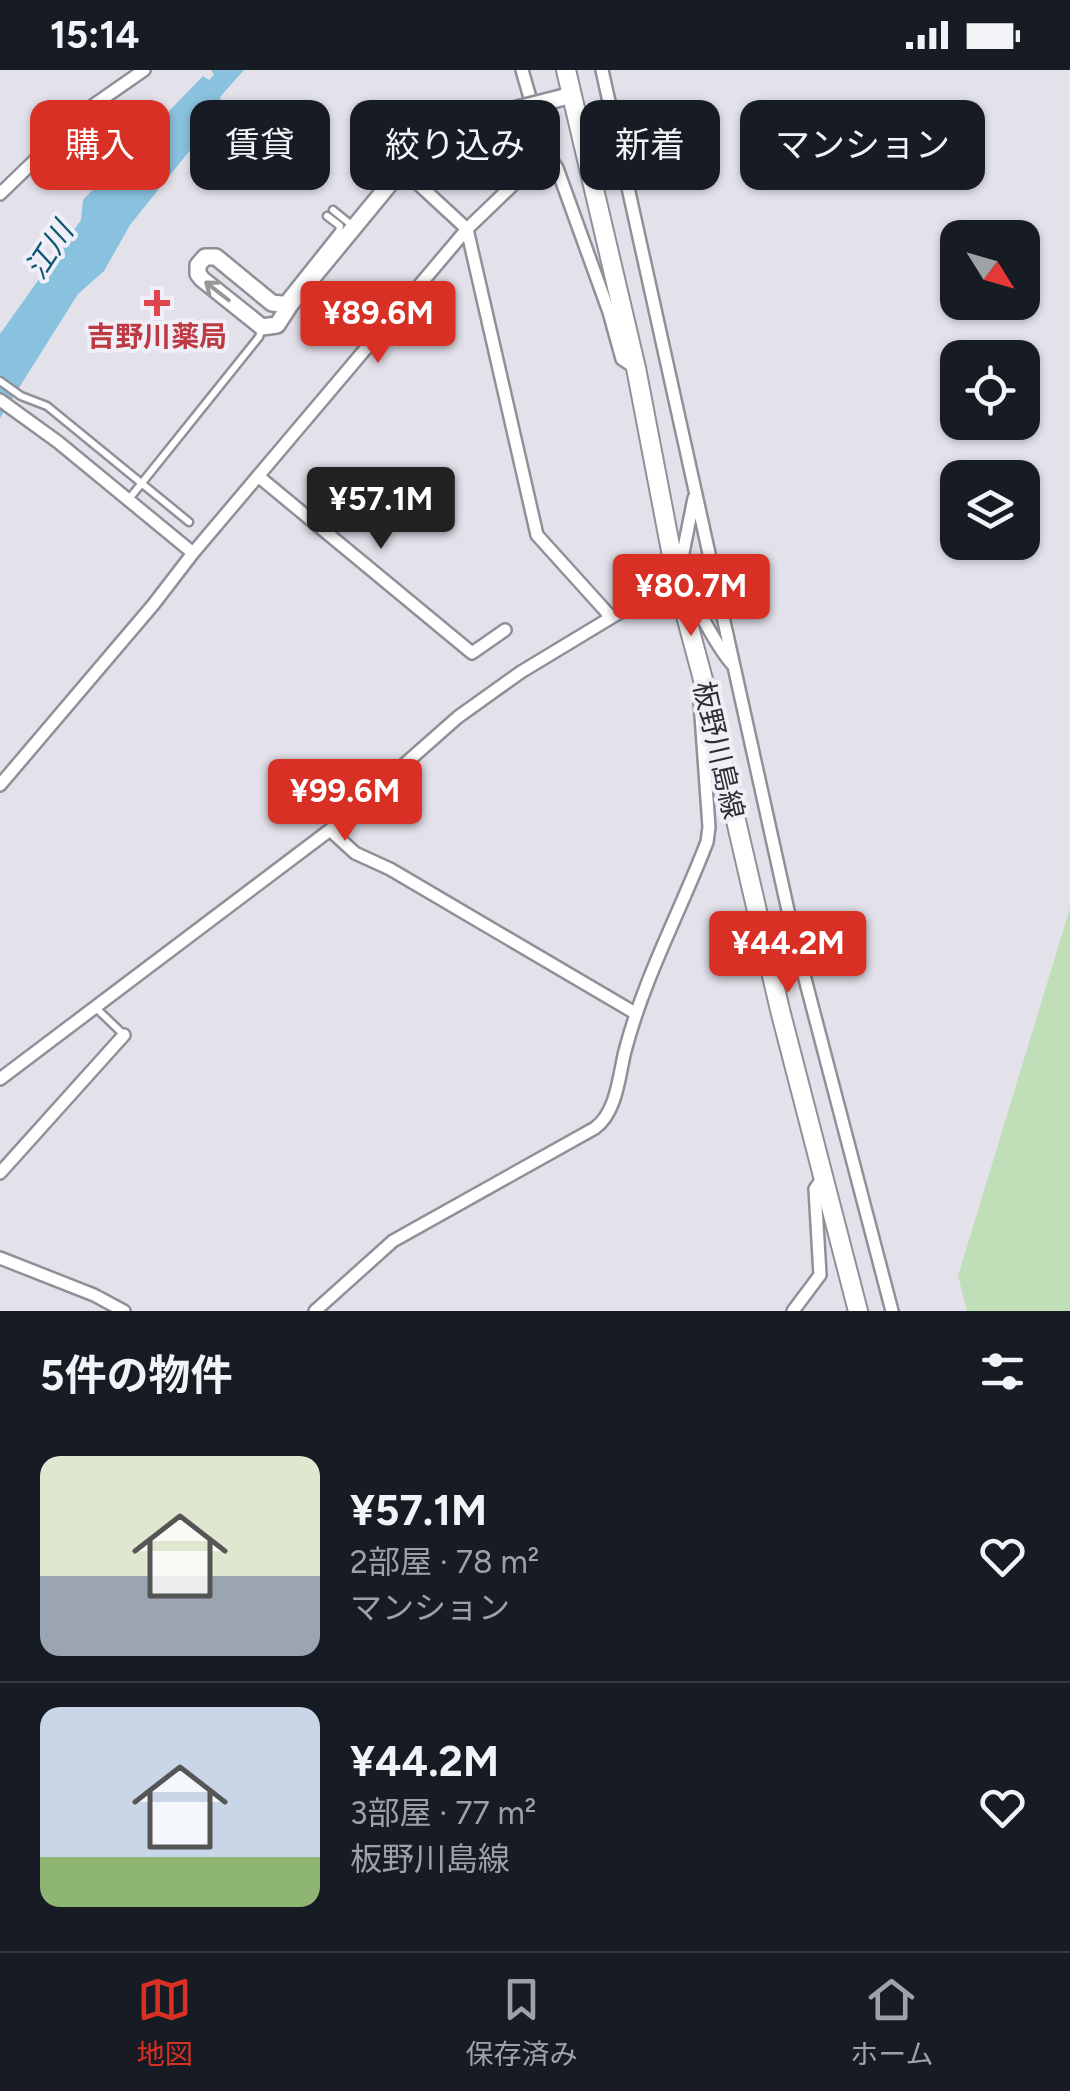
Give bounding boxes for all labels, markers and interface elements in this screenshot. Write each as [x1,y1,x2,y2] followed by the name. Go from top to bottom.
[50,12,140,58] text: 15:14
[30,100,170,190] chip: 購入
[190,100,330,190] chip: 賃貸
[350,100,560,190] chip: 絞り込み
[580,100,720,190] chip: 新着
[740,100,985,190] chip: マンション
[17,212,82,285] water label: 江川
[940,220,1040,320] north arrow
[940,220,1040,560] map controls
[204,280,230,302] one-way arrow
[297,281,459,366] pin: ¥89.6M
[146,292,168,314] marker: 吉野川薬局
[322,294,434,332] text: ¥89.6M
[87,319,227,353] place label: 吉野川薬局
[940,340,1040,440] button: locate
[940,460,1040,560] button: layers
[300,467,462,552] pin: ¥57.1M
[329,480,433,518] text: ¥57.1M
[610,554,772,639] pin: ¥80.7M
[635,567,747,605] text: ¥80.7M
[687,678,751,822] street label: 板野川島線
[264,759,426,844] pin: ¥99.6M
[290,772,400,810] text: ¥99.6M
[707,911,869,996] pin: ¥44.2M
[731,924,845,962] text: ¥44.2M
[975,1344,1030,1399] icon: filters
[40,1350,232,1401] text: 5件の物件
[350,1485,487,1536] text: ¥57.1M
[120,1496,240,1616] icon: home
[975,1529,1030,1584] icon: heart
[350,1543,539,1581] text: 2部屋 · 78 m²
[350,1589,510,1627] text: マンション
[350,1736,499,1787] text: ¥44.2M
[120,1747,240,1867] icon: home
[975,1780,1030,1835] icon: heart
[350,1794,536,1832] text: 3部屋 · 77 m²
[350,1840,510,1878] text: 板野川島線
[136,1972,192,2072] tab: 地図
[465,1972,577,2072] tab: 保存済み
[850,1972,934,2072] tab: ホーム

